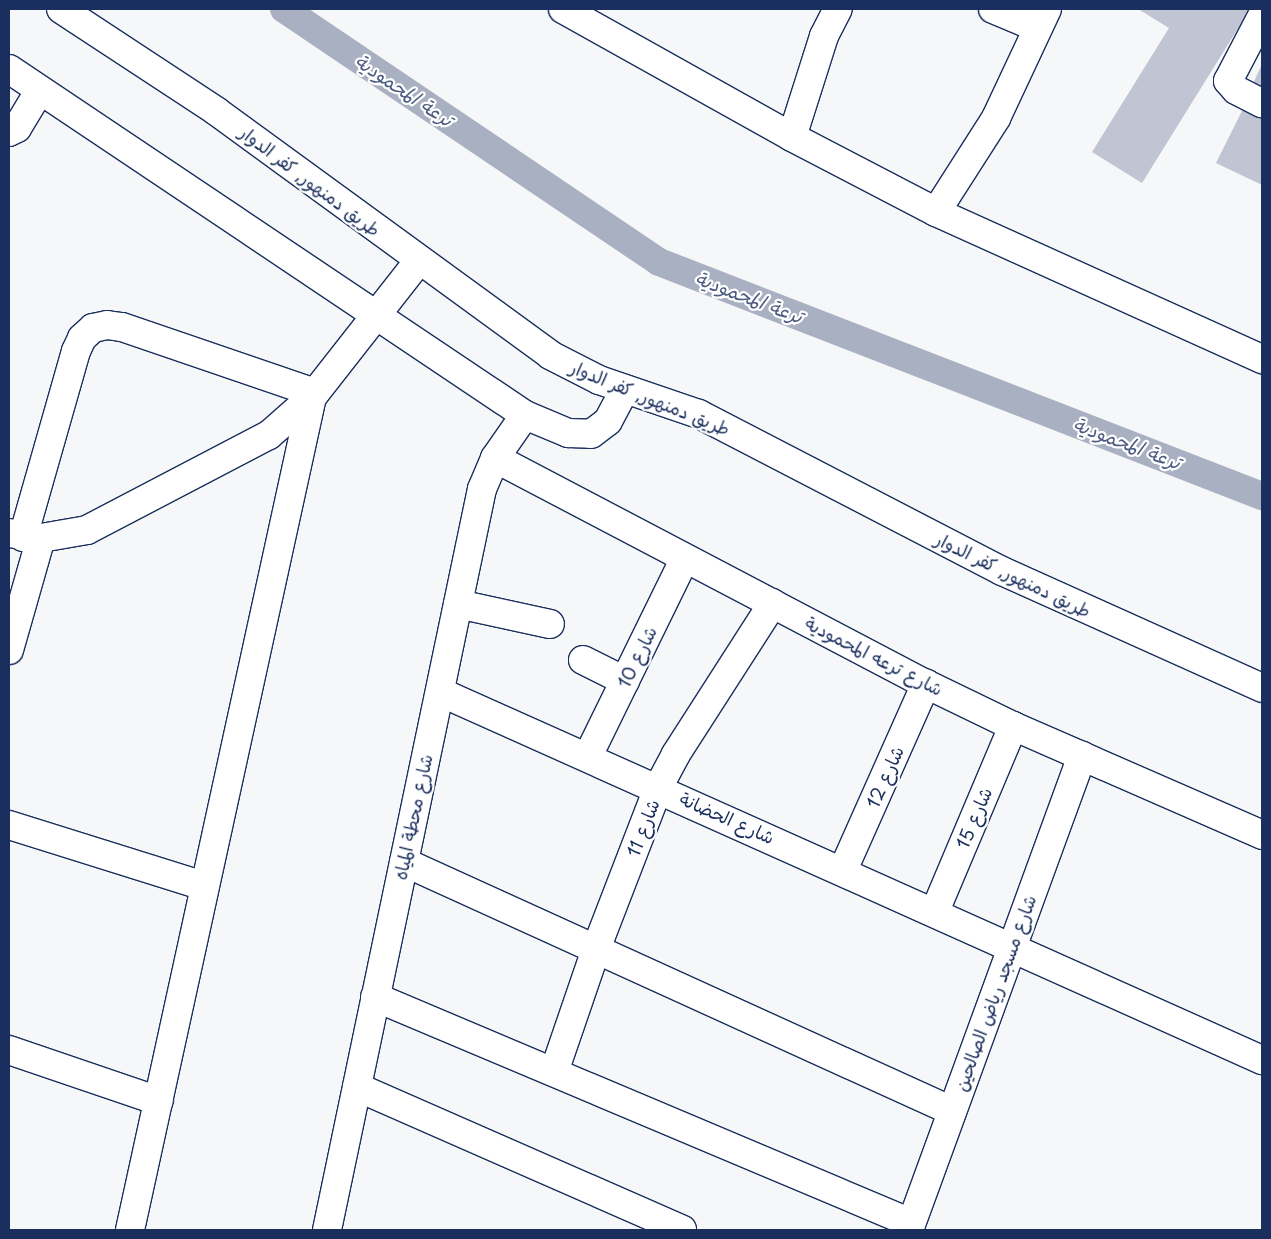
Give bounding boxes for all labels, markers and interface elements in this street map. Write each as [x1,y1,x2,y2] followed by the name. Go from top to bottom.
[351,49,457,131] water label: ترعة المحمودية
[235,121,385,241] street label: طريق دمنهور, كفر الدوار
[692,266,806,328] water label: ترعة المحمودية
[567,356,733,440] street label: طريق دمنهور, كفر الدوار
[1070,412,1184,474] water label: ترعة المحمودية
[932,528,1094,622] street label: طريق دمنهور, كفر الدوار
[801,612,947,700] street label: شارع ترعه المحمودية
[613,623,661,691] street label: شارع 10
[862,743,908,811] street label: شارع 12
[389,752,437,882] street label: شارع محطة المياه
[951,784,997,852] street label: شارع 15
[676,787,778,849] street label: شارع الحضانة
[622,796,664,860] street label: شارع 11
[949,892,1041,1094] street label: شارع مسجد رياض الصالحين

